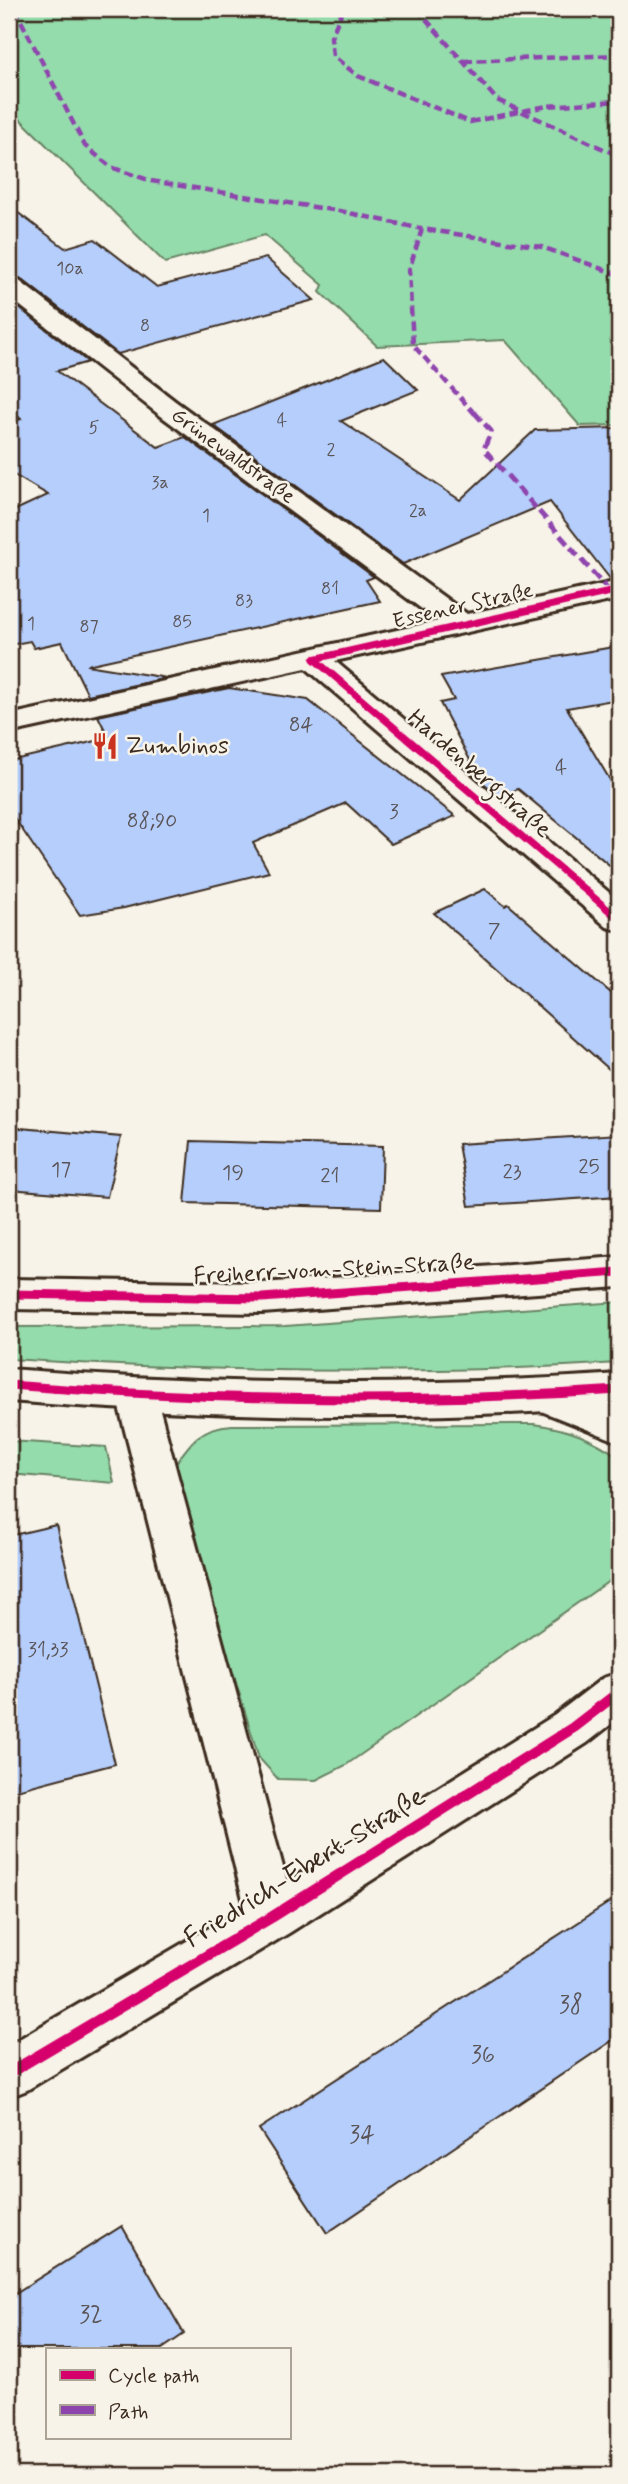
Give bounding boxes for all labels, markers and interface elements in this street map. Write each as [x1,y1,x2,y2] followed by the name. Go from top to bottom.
[56,257,84,281] house number: 10a
[140,314,150,338] house number: 8
[165,401,301,511] street label: Grünewaldstraße
[277,409,287,433] house number: 4
[89,416,100,440] house number: 5
[327,438,336,462] house number: 2
[151,471,169,495] house number: 3a
[409,499,427,523] house number: 2a
[202,504,210,528] house number: 1
[390,576,536,636] street label: Essener Straße
[321,577,339,601] house number: 81
[235,589,253,613] house number: 83
[172,610,192,634] house number: 85
[27,612,35,636] house number: 1
[79,615,99,639] house number: 87
[398,703,558,848] street label: Hardenbergstraße
[289,711,314,739] house number: 84
[90,731,120,761] restaurant icon: Zumbinos
[126,731,229,762] place label: Zumbinos
[555,754,567,782] house number: 4
[389,798,399,826] house number: 3
[127,807,177,835] house number: 88;90
[488,917,501,945] house number: 7
[578,1153,600,1181] house number: 25
[51,1156,71,1184] house number: 17
[502,1158,522,1186] house number: 23
[222,1159,244,1187] house number: 19
[320,1162,340,1190] house number: 21
[193,1247,476,1293] street label: Freiherr-vom-Stein-Straße
[27,1636,69,1664] house number: 31,33
[177,1779,433,1957] street label: Friedrich-Ebert-Straße
[559,1990,583,2021] house number: 38
[471,2040,495,2071] house number: 36
[349,2120,375,2151] house number: 34
[79,2300,103,2331] house number: 32
[46,2348,290,2438] legend
[108,2362,199,2390] text: Cycle path
[108,2398,148,2426] text: Path

